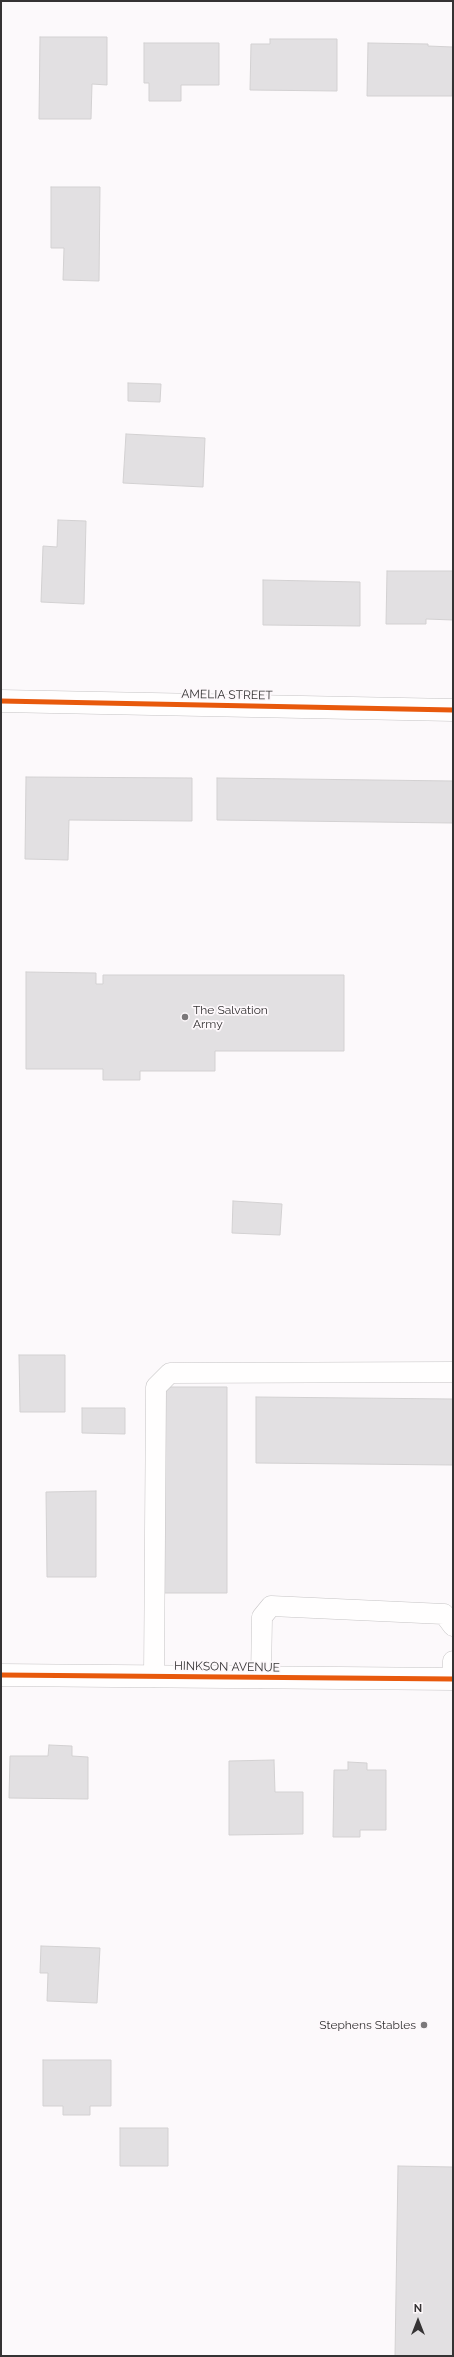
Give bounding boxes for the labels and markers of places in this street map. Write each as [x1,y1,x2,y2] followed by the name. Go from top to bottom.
[193,1003,268,1031] place label: The Salvation Army
[180,1012,190,1022] marker: The Salvation Army
[319,2018,416,2032] place label: Stephens Stables
[419,2020,429,2030] marker: Stephens Stables

